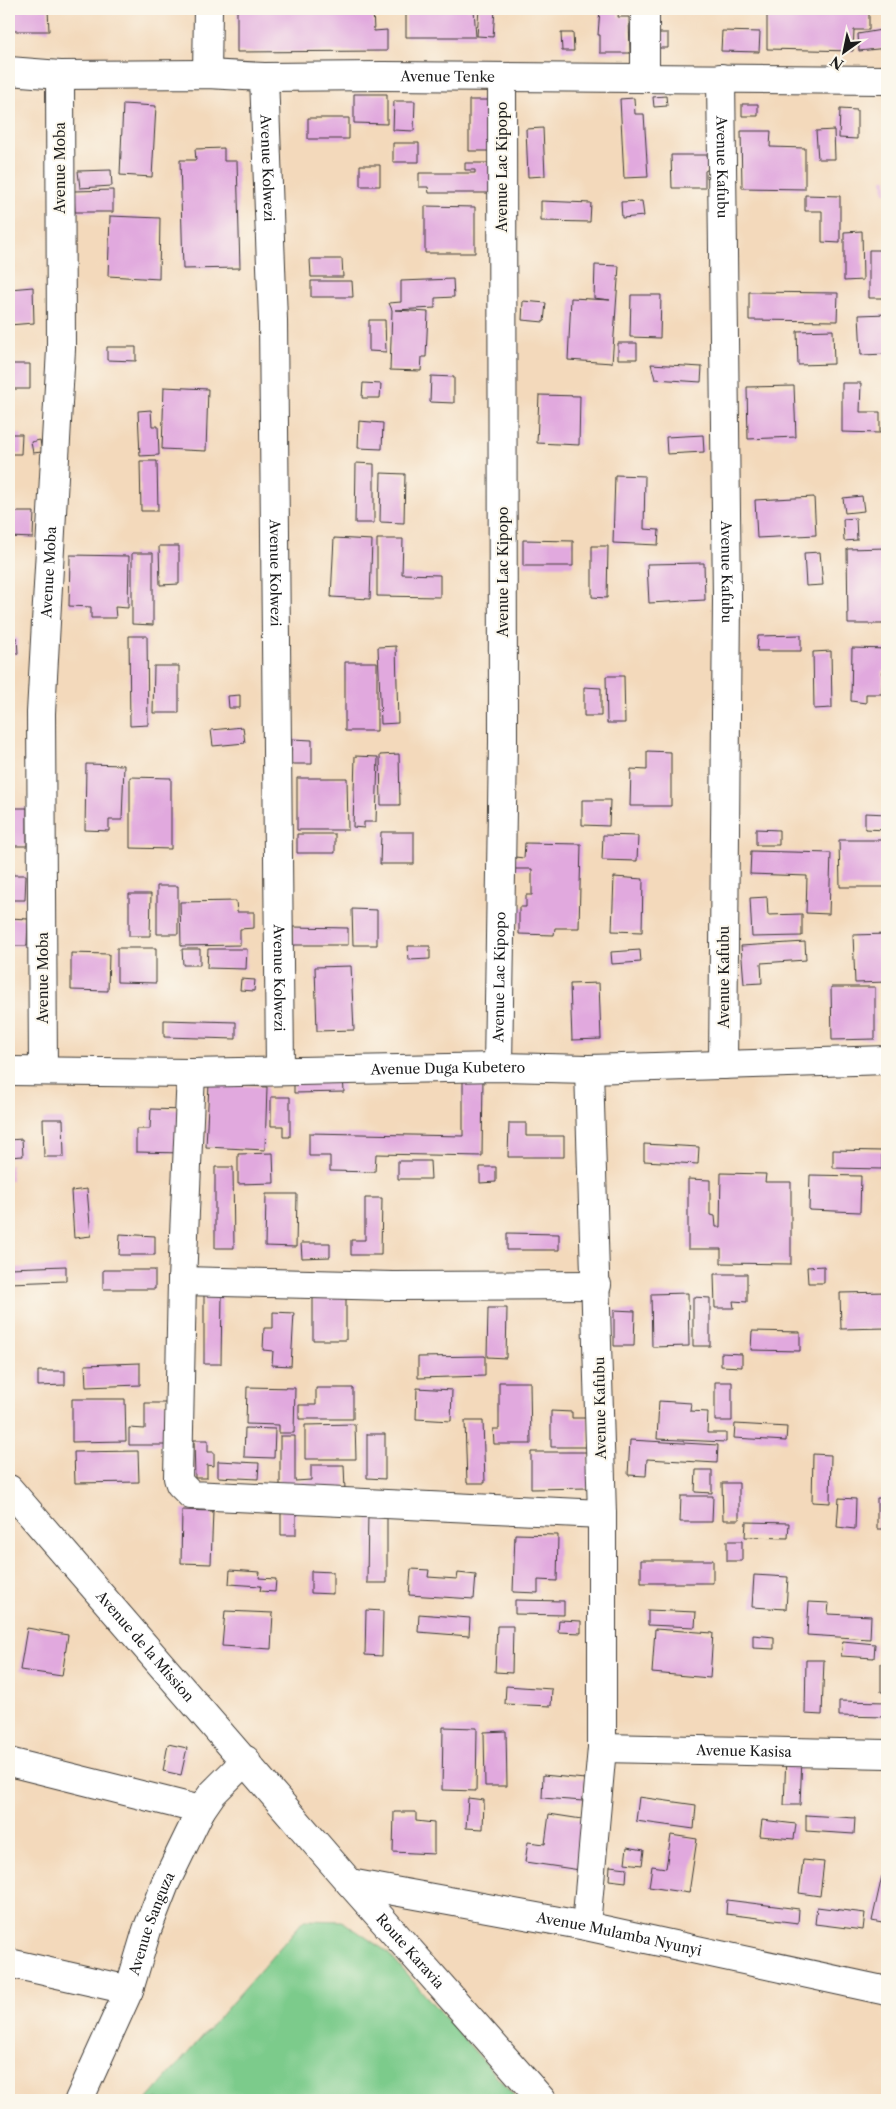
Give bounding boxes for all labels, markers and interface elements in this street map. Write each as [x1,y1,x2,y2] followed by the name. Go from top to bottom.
[818,28,868,78] north arrow
[827,52,847,74] text: N
[400,67,495,86] street label: Avenue Tenke
[493,102,511,233] street label: Avenue Lac Kipopo
[256,113,278,222] street label: Avenue Kolwezi
[712,115,732,219] street label: Avenue Kafubu
[51,122,69,215] street label: Avenue Moba
[494,507,512,638] street label: Avenue Lac Kipopo
[266,518,285,626] street label: Avenue Kolwezi
[717,520,736,624] street label: Avenue Kafubu
[37,525,60,620] street label: Avenue Moba
[489,911,509,1044] street label: Avenue Lac Kipopo
[270,923,289,1031] street label: Avenue Kolwezi
[715,925,733,1029] street label: Avenue Kafubu
[34,932,52,1025] street label: Avenue Moba
[369,1058,525,1079] street label: Avenue Duga Kubetero
[590,1356,610,1460] street label: Avenue Kafubu
[92,1586,198,1706] street label: Avenue de la Mission
[695,1741,793,1761] street label: Avenue Kasisa
[125,1868,179,1978] street label: Avenue Sanguza
[534,1908,703,1960] street label: Avenue Mulamba Nyunyi
[372,1910,449,1993] street label: Route Karavia

